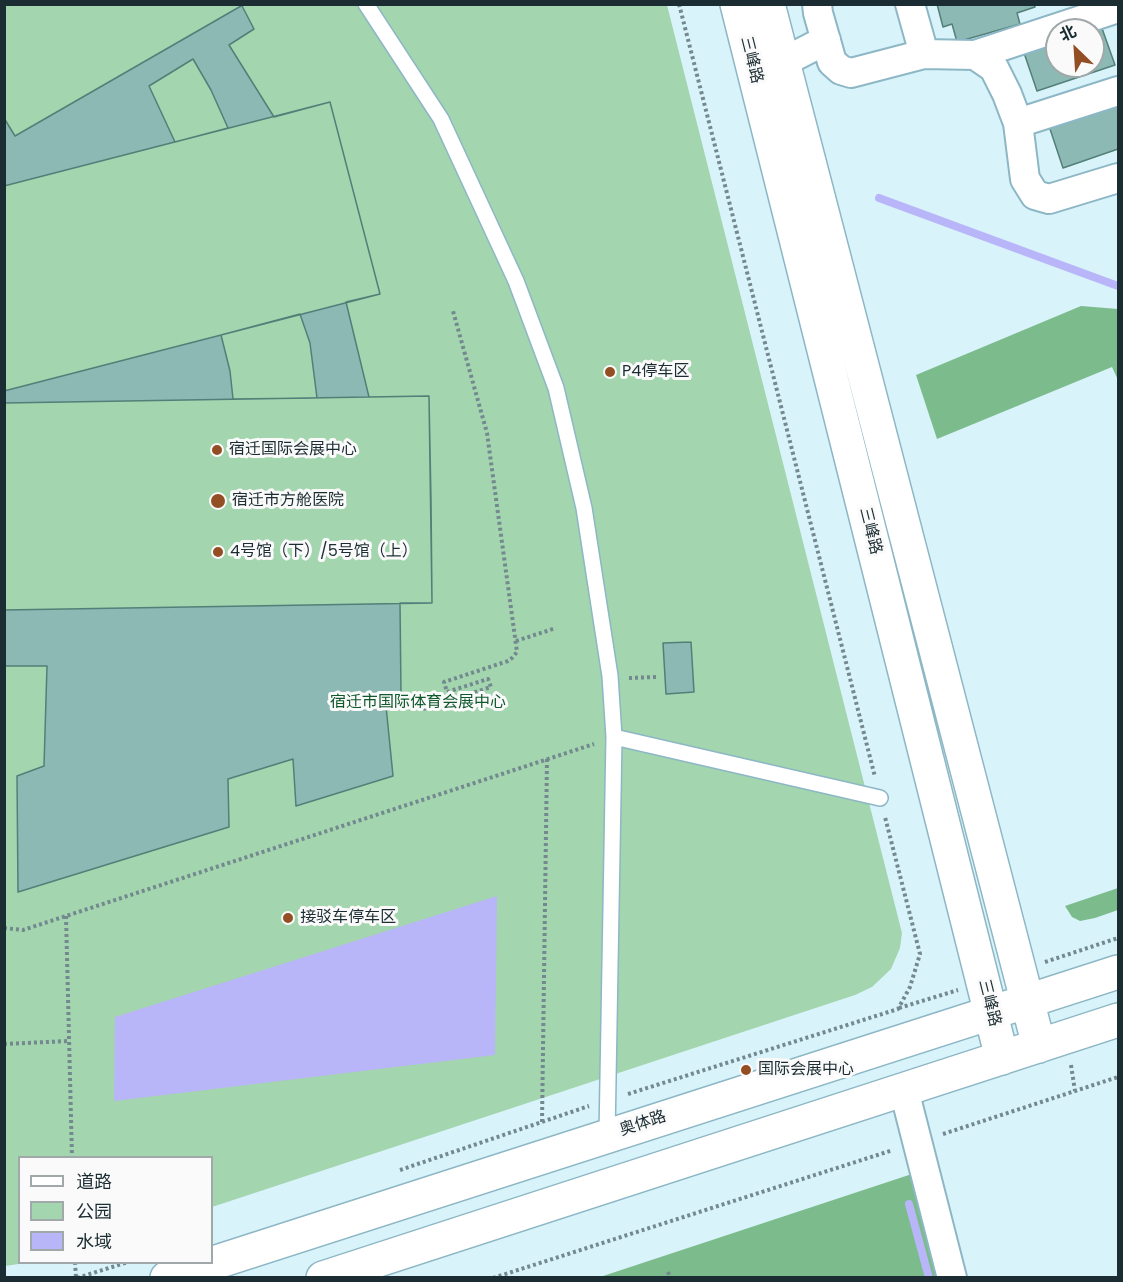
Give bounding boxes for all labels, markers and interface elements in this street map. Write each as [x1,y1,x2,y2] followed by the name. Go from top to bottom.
[1045,18,1105,78] north arrow
[1056,19,1080,47] text: 北
[736,34,766,86] street label: 三峰路
[622,362,689,382] place label: P4停车区
[603,365,617,379] marker: P4停车区
[229,440,357,460] place label: 宿迁国际会展中心
[210,443,224,457] marker: 宿迁国际会展中心
[232,491,344,511] place label: 宿迁市方舱医院
[209,492,227,510] marker: 宿迁市方舱医院
[855,505,885,557] street label: 三峰路
[230,542,418,562] place label: 4号馆（下）/5号馆（上）
[211,545,225,559] marker: 4号馆（下）/5号馆（上）
[330,693,506,713] park label: 宿迁市国际体育会展中心
[300,908,396,928] place label: 接驳车停车区
[281,911,295,925] marker: 接驳车停车区
[974,977,1004,1029] street label: 三峰路
[758,1060,854,1080] place label: 国际会展中心
[739,1063,753,1077] marker: 国际会展中心
[617,1107,669,1141] street label: 奥体路
[18,1156,213,1264] legend
[76,1169,112,1194] text: 道路
[76,1199,112,1224] text: 公园
[76,1229,112,1254] text: 水域

